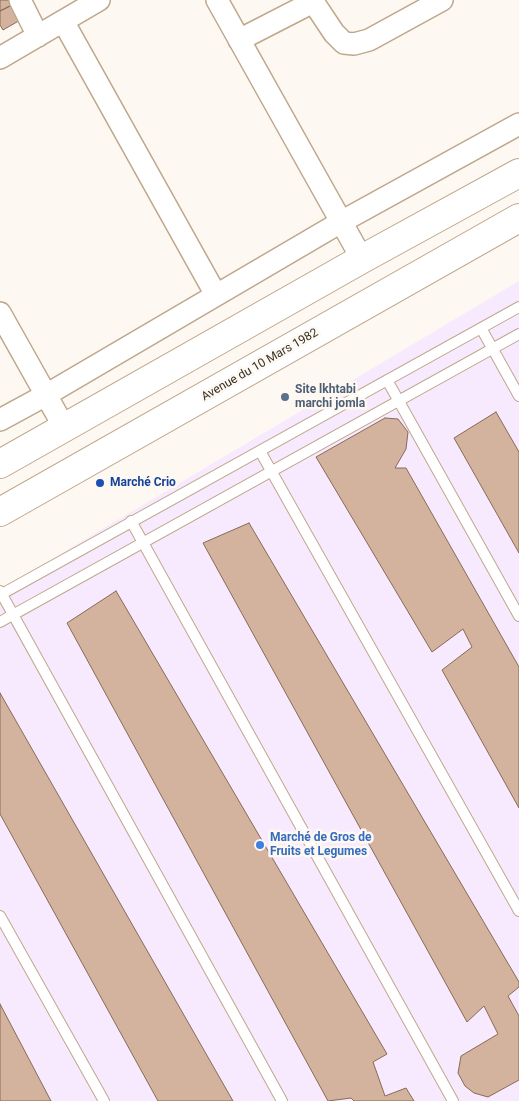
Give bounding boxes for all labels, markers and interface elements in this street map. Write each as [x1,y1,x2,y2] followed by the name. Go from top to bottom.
[199,326,321,404] street label: Avenue du 10 Mars 1982
[295,383,365,411] place label: Site lkhtabi marchi jomla
[279,391,291,403] marker: Site lkhtabi marchi jomla
[110,476,176,490] place label: Marché Crio
[94,477,106,489] marker: Marché Crio
[270,831,371,859] place label: Marché de Gros de Fruits et Legumes
[254,839,266,851] marker: Marché de Gros de Fruits et Legumes

